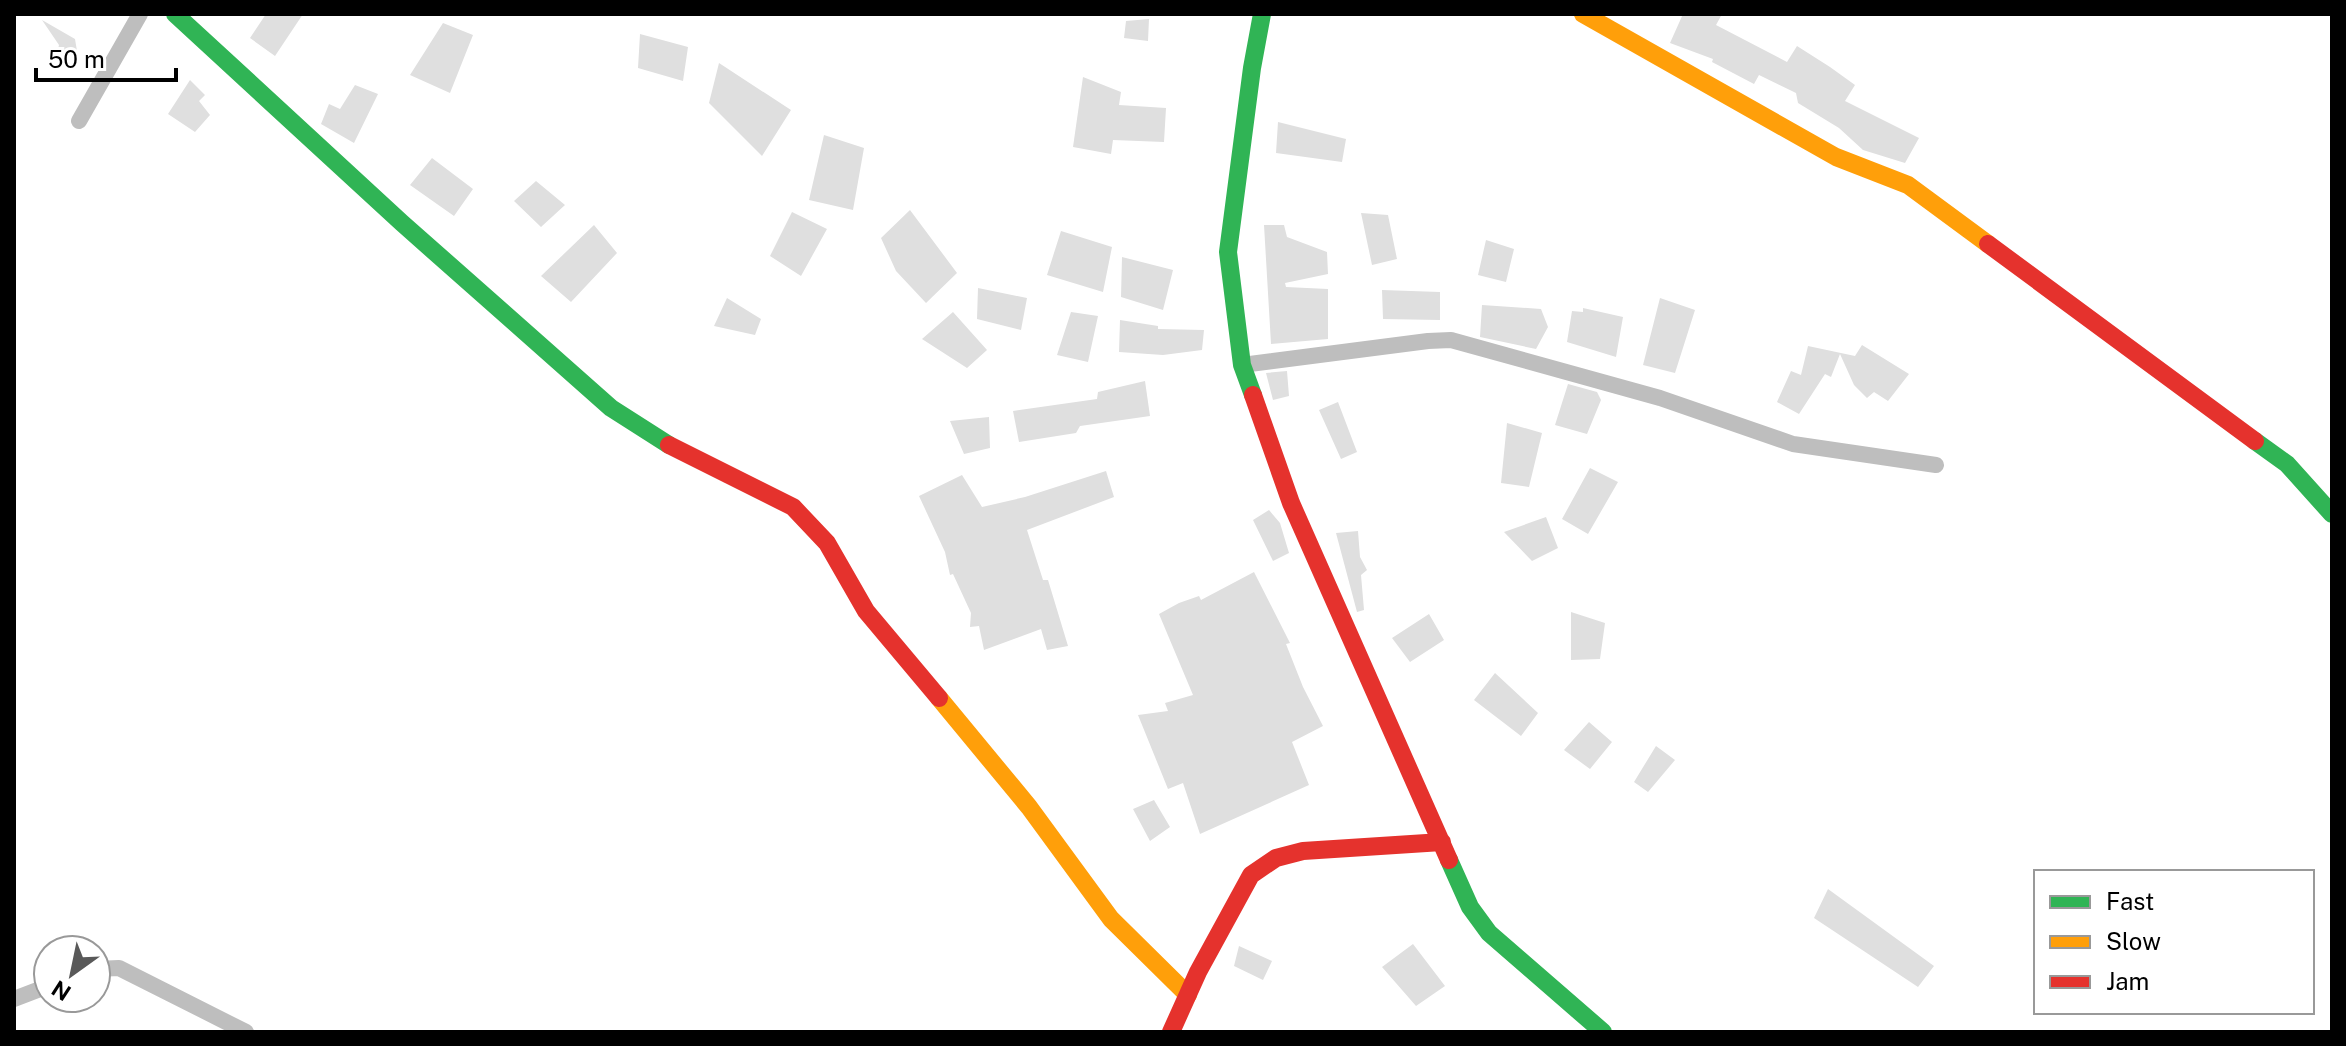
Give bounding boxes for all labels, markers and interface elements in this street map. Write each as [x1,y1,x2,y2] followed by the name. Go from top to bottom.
[36,32,176,82] scale bar
[48,45,105,73] text: 50 m
[2034,870,2314,1014] legend
[2106,887,2154,915] text: Fast
[2106,927,2161,955] text: Slow
[32,934,112,1014] north arrow
[2106,967,2149,995] text: Jam
[47,975,75,1006] text: N

